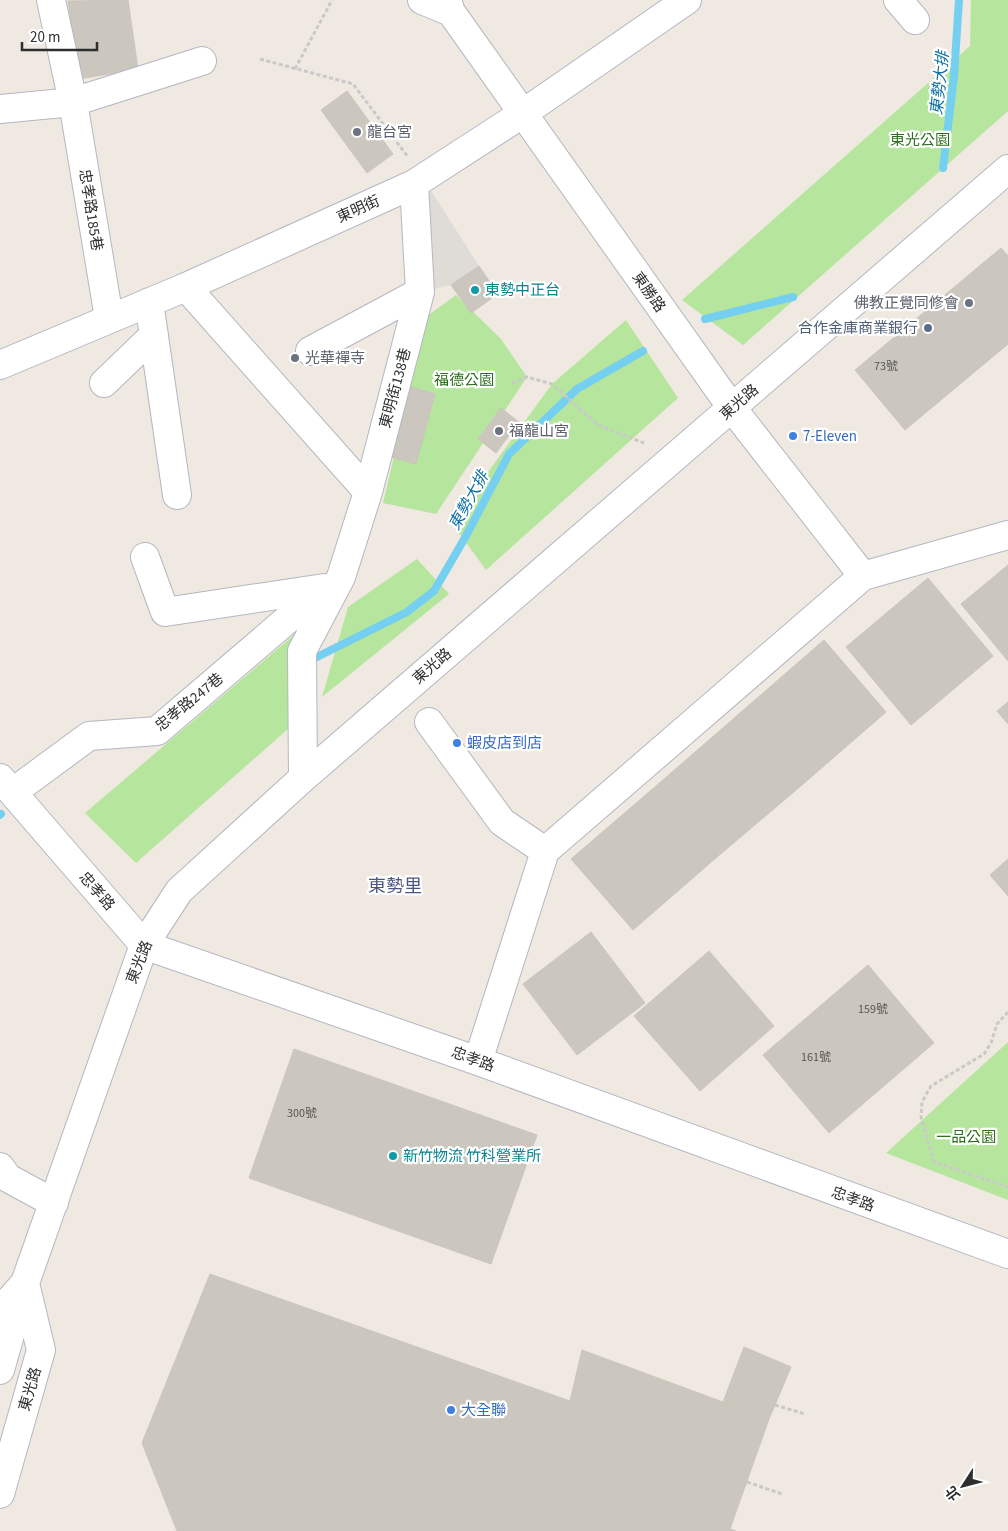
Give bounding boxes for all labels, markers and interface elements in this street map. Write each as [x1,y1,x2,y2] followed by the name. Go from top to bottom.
[22,20,98,52] scale bar
[30,27,60,48] text: 20 m
[926,48,954,116] water label: 東勢大排
[367,122,412,143] place label: 龍台宮
[351,126,363,138] marker: 龍台宮
[890,130,950,151] park label: 東光公園
[74,168,107,252] street label: 忠孝路185巷
[333,191,383,228] street label: 東明街
[627,268,670,317] street label: 東勝路
[485,280,560,301] place label: 東勢中正台
[469,284,481,296] marker: 東勢中正台
[854,293,959,314] place label: 佛教正覺同修會
[963,297,975,309] marker: 佛教正覺同修會
[798,318,918,339] place label: 合作金庫商業銀行
[922,322,934,334] marker: 合作金庫商業銀行
[375,346,416,431] street label: 東明街138巷
[305,348,365,369] place label: 光華禪寺
[289,352,301,364] marker: 光華禪寺
[874,358,898,375] house number: 73號
[434,370,494,391] park label: 福德公園
[715,380,763,425] street label: 東光路
[509,421,569,442] place label: 福龍山宮
[493,425,505,437] marker: 福龍山宮
[803,426,857,447] place label: 7-Eleven
[787,430,799,442] marker: 7-Eleven
[444,465,495,534] water label: 東勢大排
[408,644,456,689] street label: 東光路
[151,668,228,736] street label: 忠孝路247巷
[467,733,542,754] place label: 蝦皮店到店
[451,737,463,749] marker: 蝦皮店到店
[74,867,119,915] street label: 忠孝路
[368,874,422,899] district label: 東勢里
[121,937,158,987] street label: 東光路
[858,1001,888,1018] house number: 159號
[448,1042,498,1077] street label: 忠孝路
[801,1049,831,1066] house number: 161號
[287,1105,317,1122] house number: 300號
[936,1127,996,1148] park label: 一品公園
[403,1146,541,1167] place label: 新竹物流 竹科營業所
[387,1150,399,1162] marker: 新竹物流 竹科營業所
[828,1182,878,1217] street label: 忠孝路
[14,1365,47,1414] street label: 東光路
[461,1400,506,1421] place label: 大全聯
[445,1404,457,1416] marker: 大全聯
[938,1461,988,1511] north arrow
[941,1482,965,1505] text: 北

